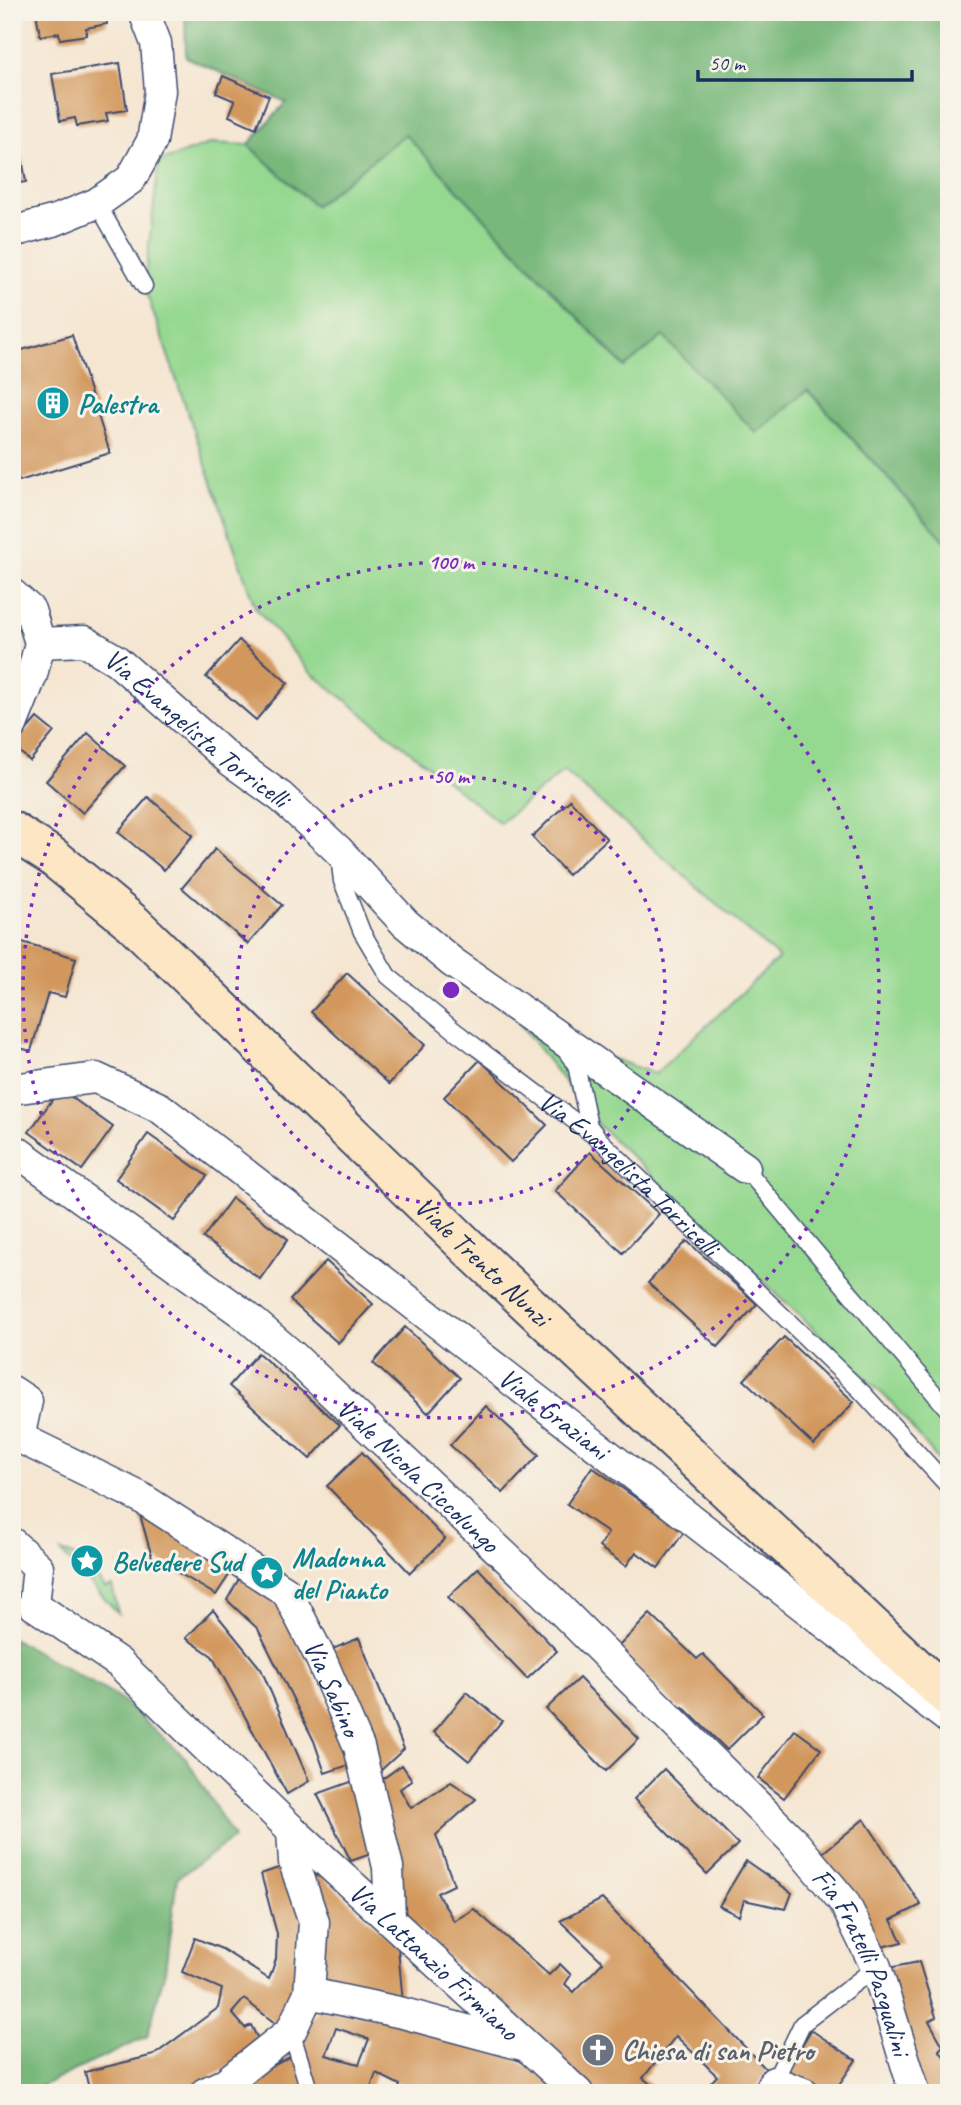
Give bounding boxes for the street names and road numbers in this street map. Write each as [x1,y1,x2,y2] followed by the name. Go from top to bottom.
[98,640,300,817] street label: Via Evangelista Torricelli
[532,1083,729,1266] street label: Via Evangelista Torricelli
[408,1189,561,1337] street label: Viale Trento Nunzi
[492,1360,619,1470] street label: Viale Graziani
[330,1390,509,1562] street label: Viale Nicola Ciccolungo
[296,1634,370,1744] street label: Via Sabino
[805,1861,920,2063] street label: Fia Fratelli Pasqualini
[342,1875,528,2049] street label: Via Lattanzio Firmiano

